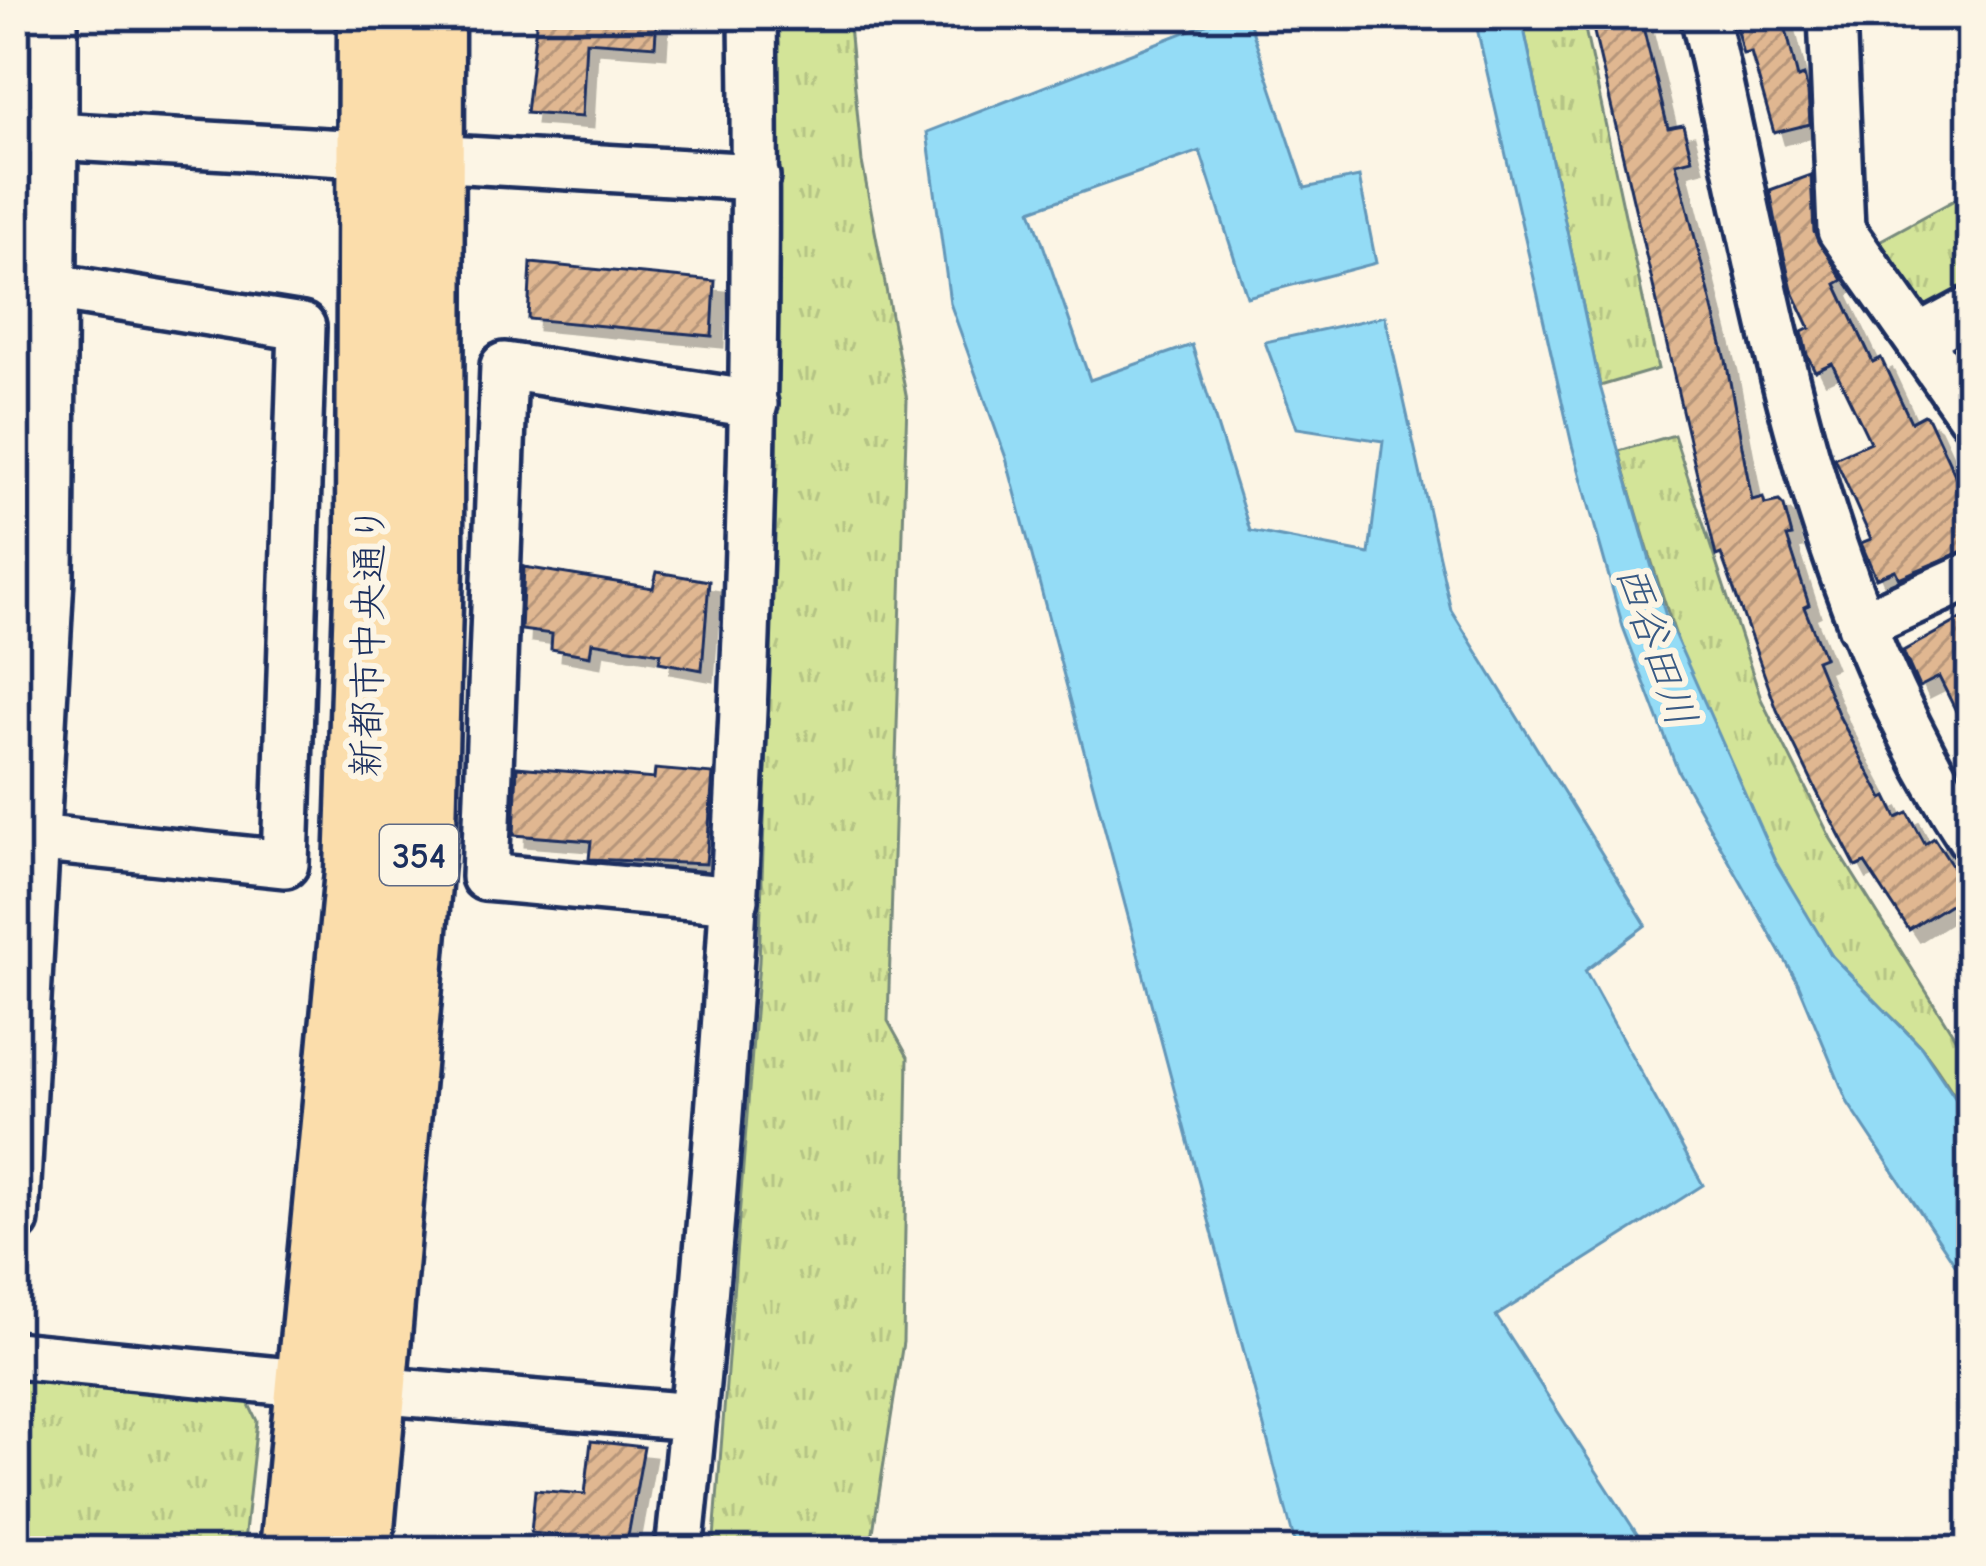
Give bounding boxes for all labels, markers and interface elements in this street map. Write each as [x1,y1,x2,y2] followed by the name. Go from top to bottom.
[344,504,393,778] street label: 新都市中央通り
[1605,558,1706,733] water label: 西谷田川
[380,825,458,885] road number: 354

